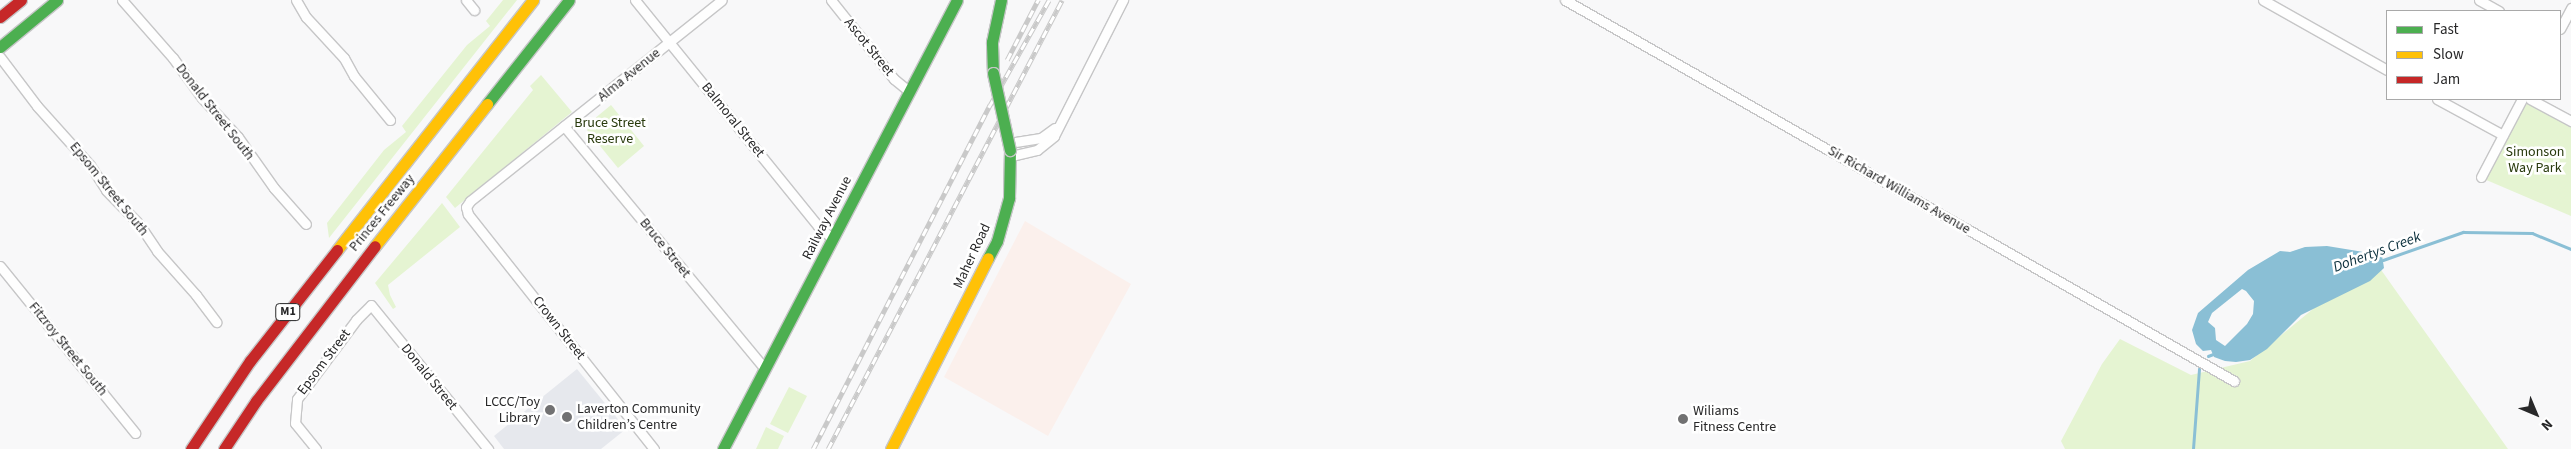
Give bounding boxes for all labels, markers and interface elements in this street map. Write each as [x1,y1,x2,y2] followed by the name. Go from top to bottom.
[2386,10,2561,100] legend
[841,15,897,79] street label: Ascot Street
[2433,19,2459,40] text: Fast
[2433,44,2464,65] text: Slow
[594,45,664,105] street label: Alma Avenue
[172,60,258,164] street label: Donald Street South
[2433,69,2460,90] text: Jam
[698,79,768,161] street label: Balmoral Street
[574,115,646,148] park label: Bruce Street Reserve
[66,139,152,239] street label: Epsom Street South
[1825,142,1973,238] street label: Sir Richard Williams Avenue
[2506,144,2564,176] park label: Simonson Way Park
[346,171,418,255] street label: Princes Freeway
[799,173,855,263] street label: Railway Avenue
[636,215,694,281] street label: Bruce Street
[950,221,994,291] street label: Maher Road
[2331,228,2423,276] water label: Dohertys Creek
[529,293,589,363] street label: Crown Street
[25,299,111,399] street label: Fitzroy Street South
[274,302,302,322] road number: M1
[294,326,354,398] street label: Epsom Street
[397,341,461,413] street label: Donald Street
[2511,389,2561,439] north arrow
[485,394,540,427] place label: LCCC/Toy Library
[577,401,701,434] place label: Laverton Community Children’s Centre
[1693,403,1776,436] place label: Wiliams Fitness Centre
[544,404,556,416] marker: LCCC/Toy Library
[561,411,573,423] marker: Laverton Community Children’s Centre
[1677,413,1689,425] marker: Wiliams Fitness Centre
[2536,414,2557,435] text: N

